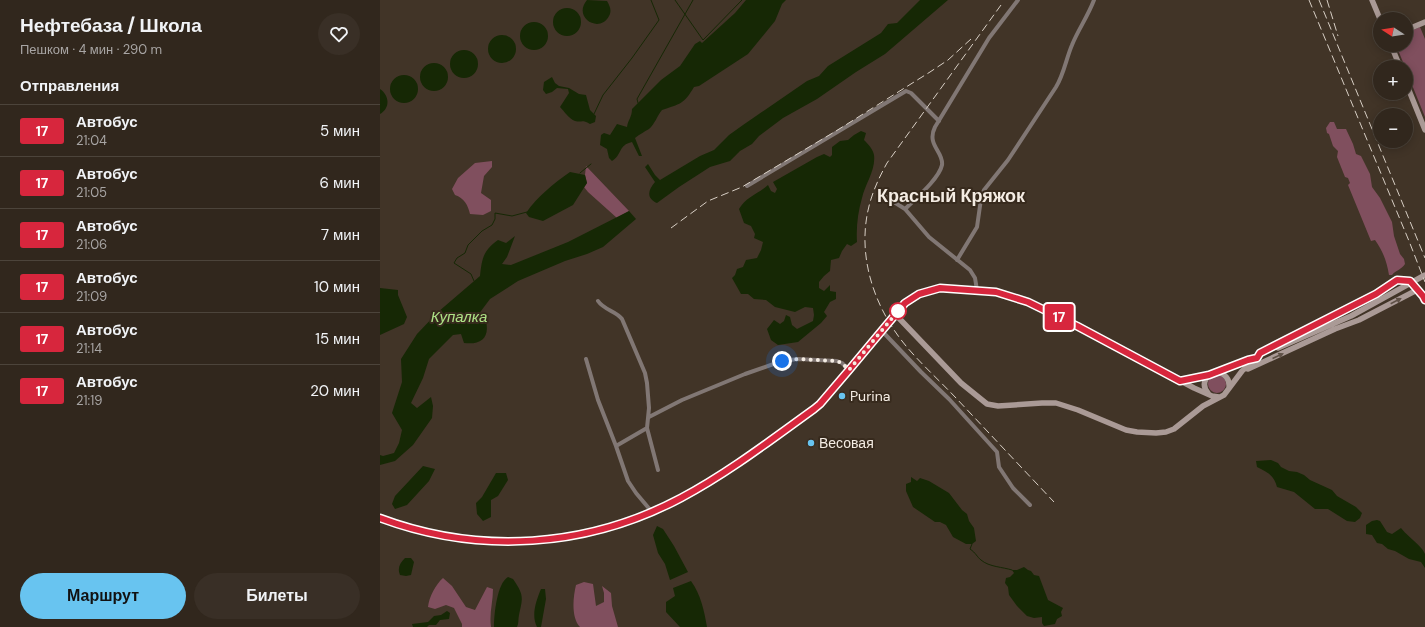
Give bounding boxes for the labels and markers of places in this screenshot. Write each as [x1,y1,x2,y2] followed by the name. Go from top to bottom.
[889,302,907,320] unlabelled marker
[850,387,890,405] place label: Purina
[837,391,847,401] marker: Purina
[819,434,874,452] place label: Весовая
[806,438,816,448] marker: Весовая

